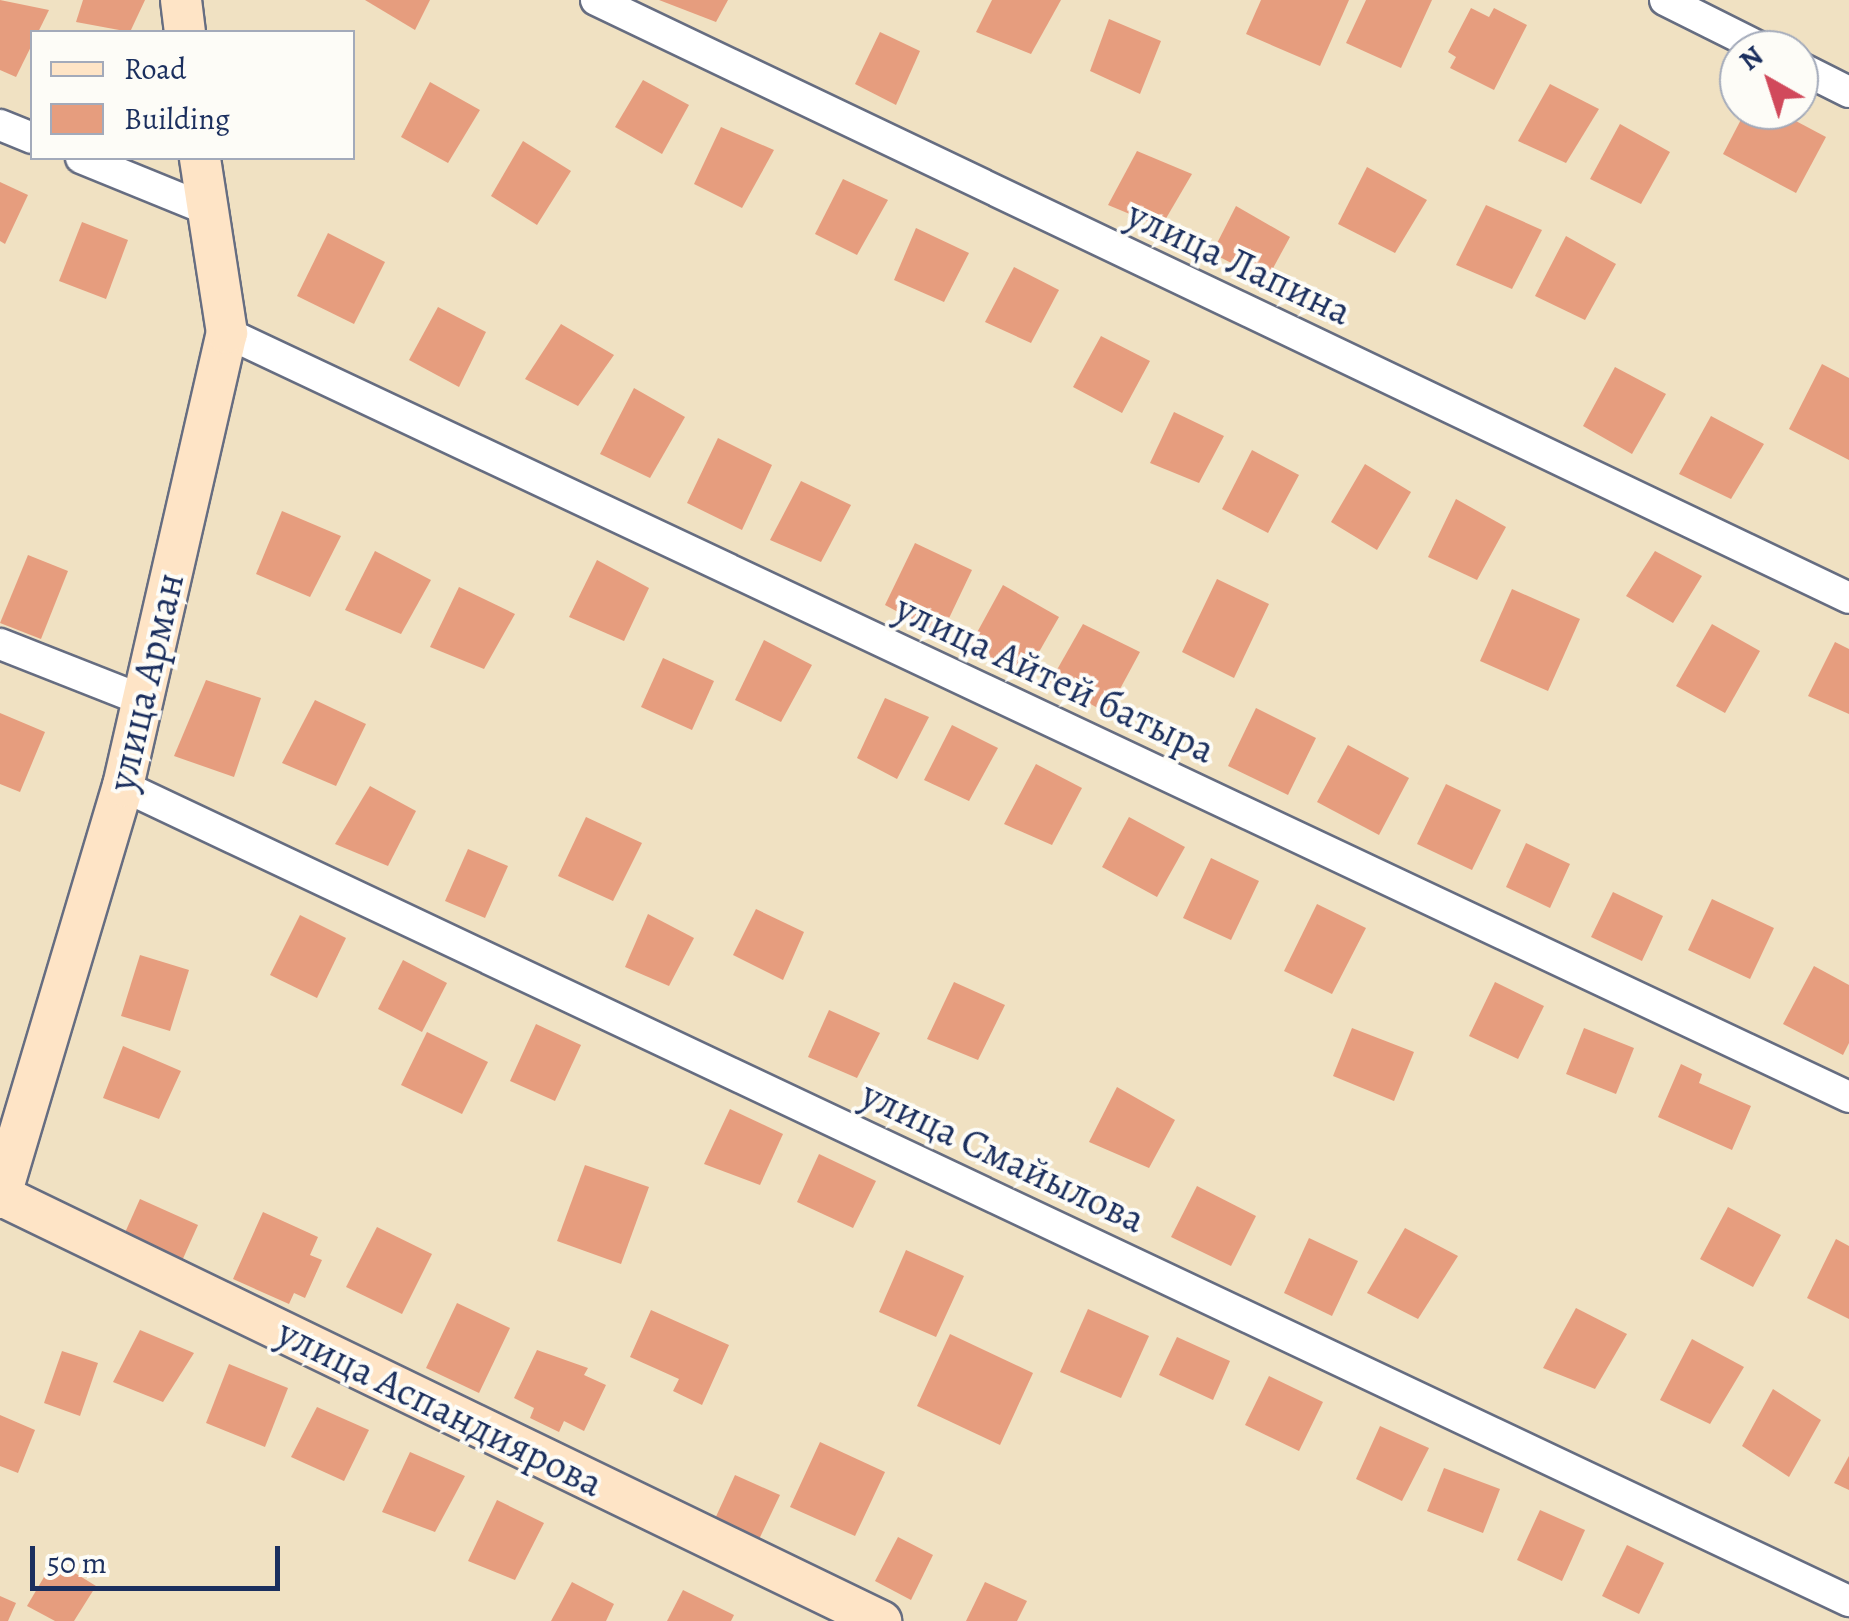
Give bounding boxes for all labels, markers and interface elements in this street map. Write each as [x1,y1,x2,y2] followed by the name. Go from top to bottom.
[30,30,355,160] legend
[1719,30,1819,130] north arrow
[1731,37,1771,79] text: N
[124,49,186,89] text: Road
[124,99,230,139] text: Building
[1119,190,1359,336] street label: улица Лапина
[98,568,194,796] street label: улица Арман
[888,584,1222,774] street label: улица Айтей батыра
[854,1070,1152,1244] street label: улица Смайылова
[270,1308,610,1508] street label: улица Аспандиярова
[35,1526,285,1588] scale bar
[47,1543,107,1583] text: 50 m

